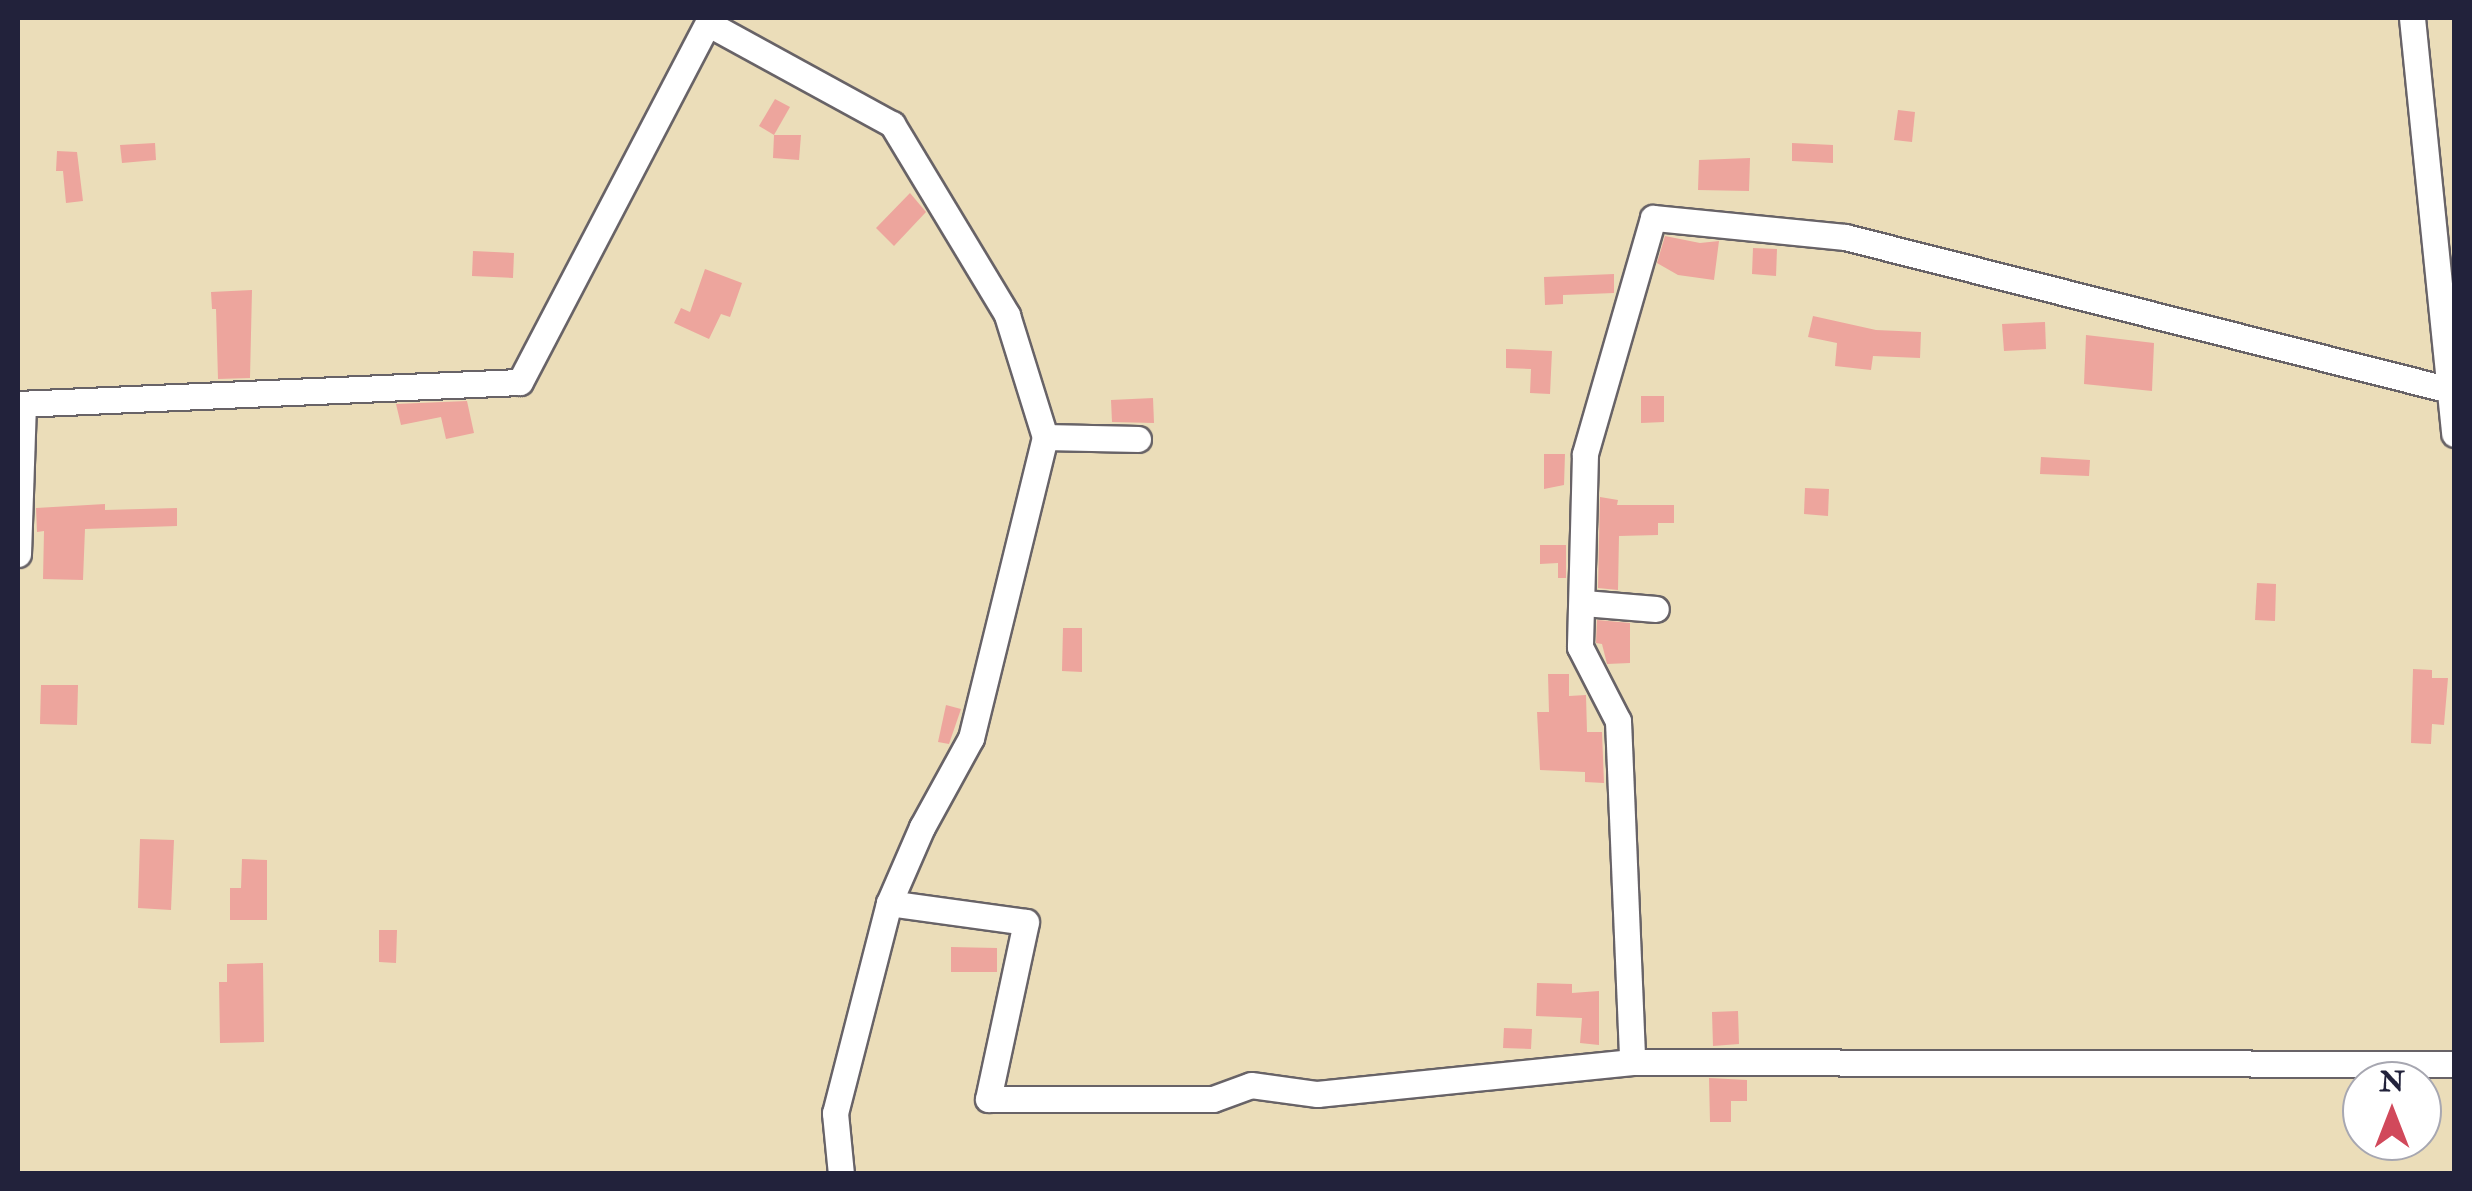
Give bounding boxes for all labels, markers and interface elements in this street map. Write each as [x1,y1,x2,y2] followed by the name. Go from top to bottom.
[2342,1061,2442,1161] north arrow
[2379,1065,2405,1100] text: N

